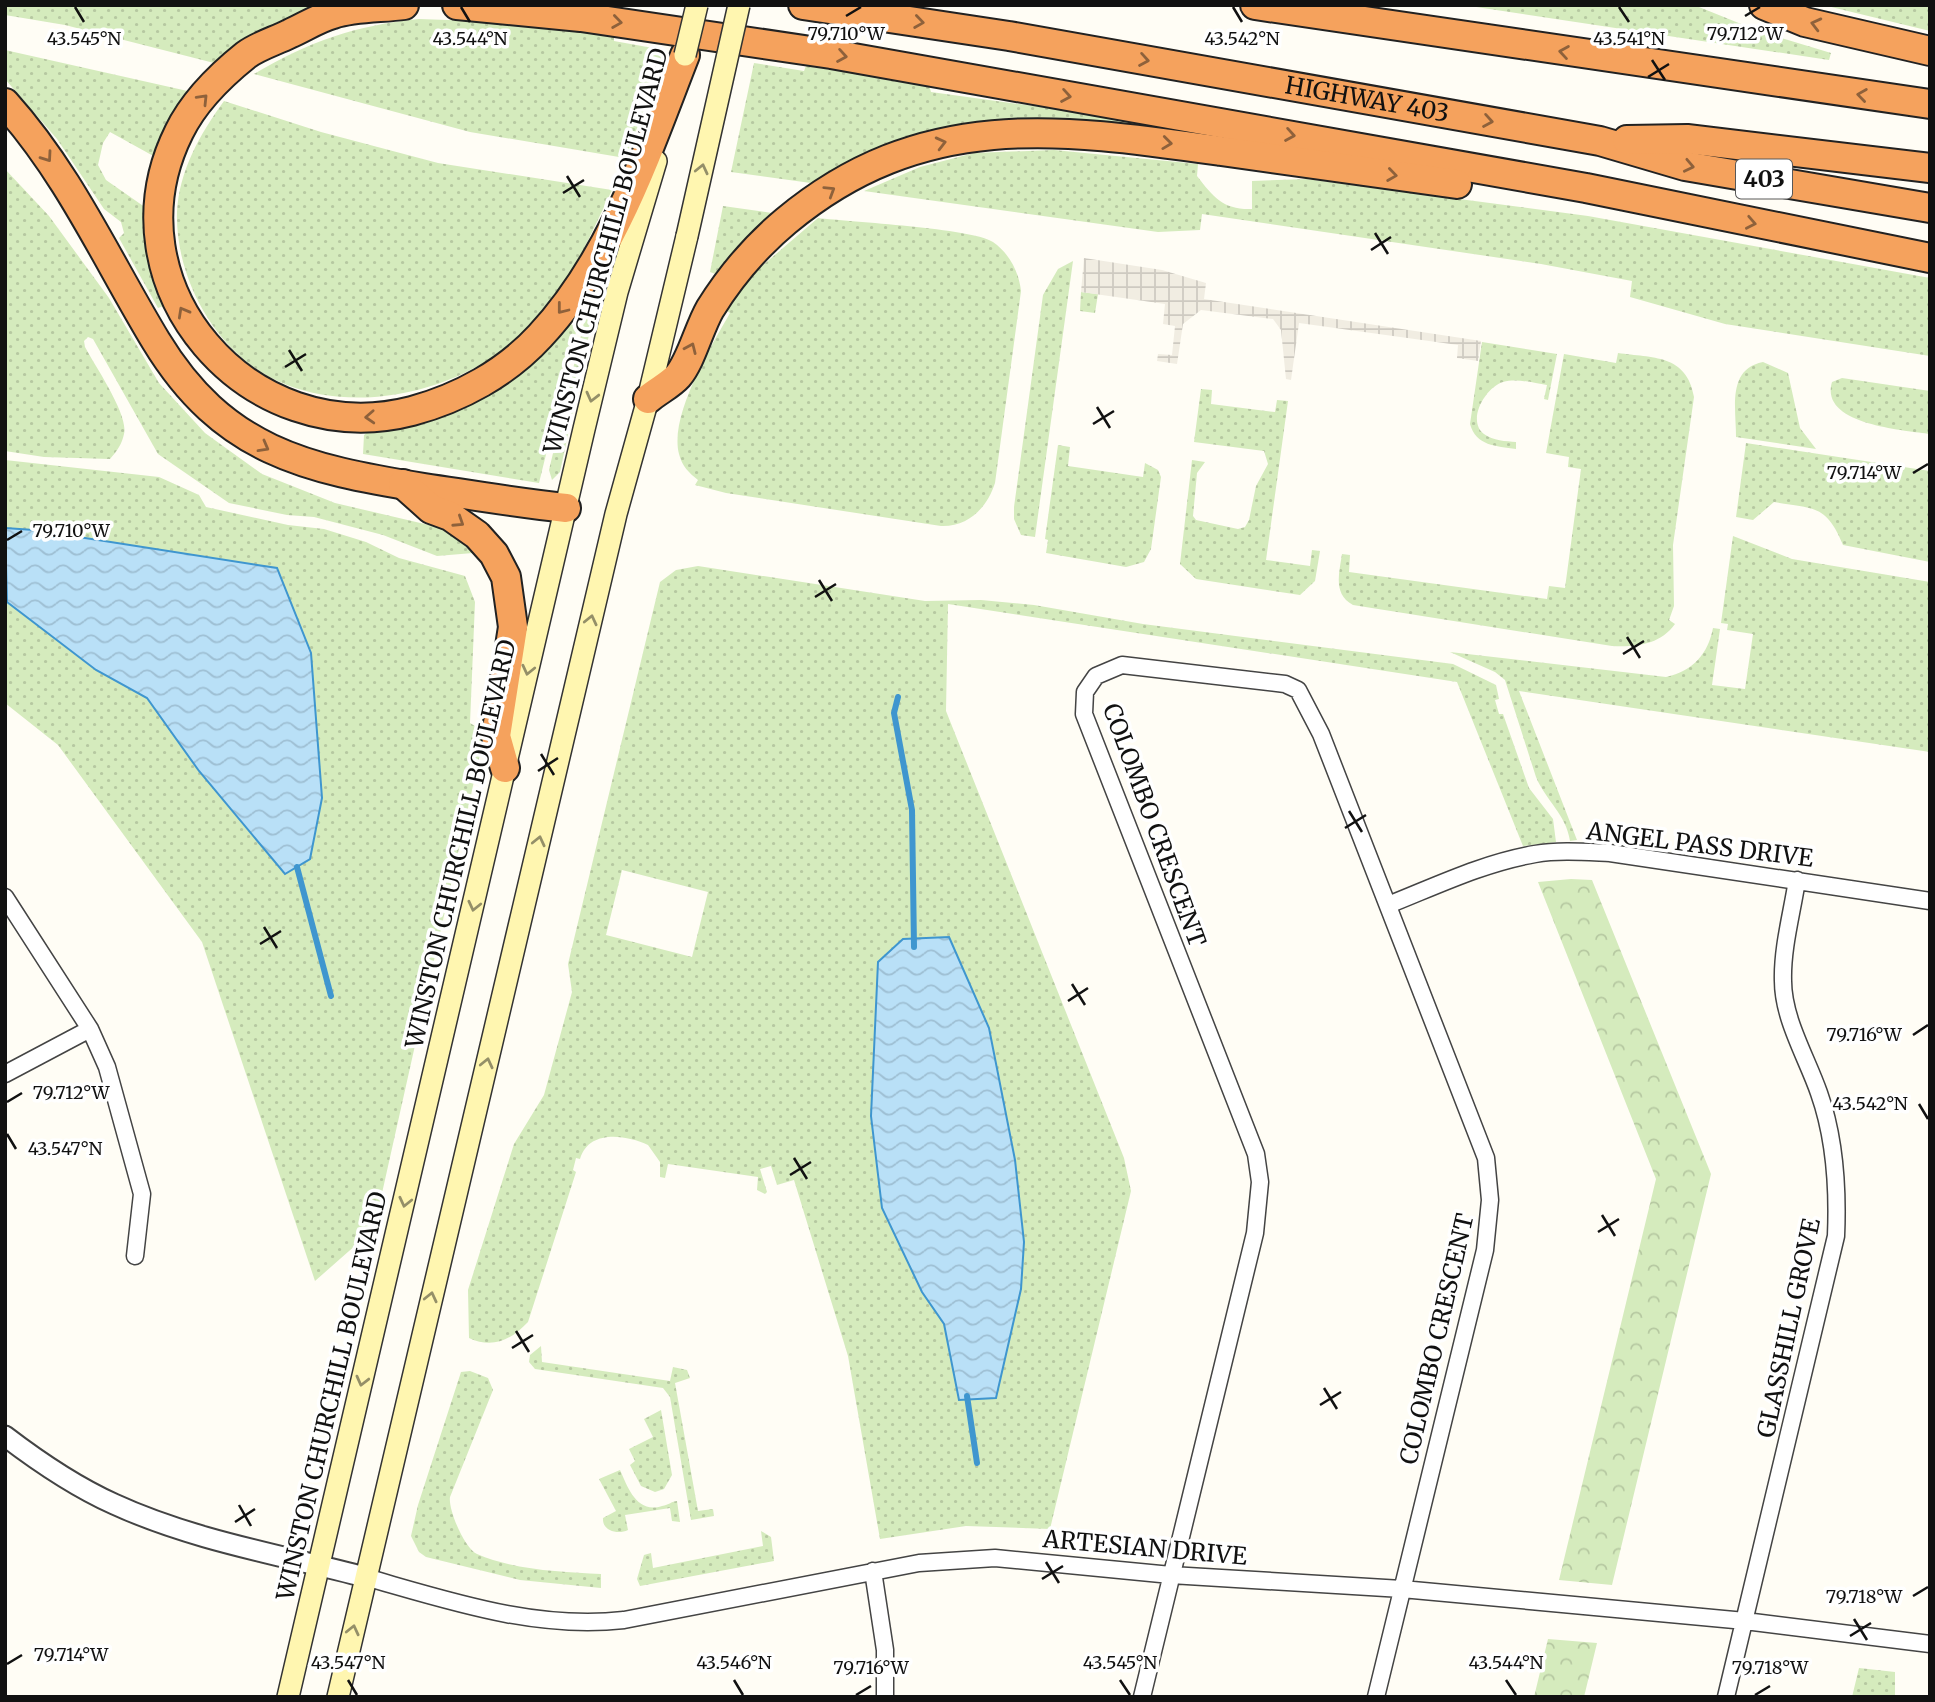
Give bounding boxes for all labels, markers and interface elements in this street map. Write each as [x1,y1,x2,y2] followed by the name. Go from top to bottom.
[611,14,623,29] one-way arrow
[913,15,925,30] one-way arrow
[1810,18,1822,32] one-way arrow
[807,22,886,45] text: 79.710°W
[1707,22,1784,45] text: 79.712°W
[47,27,121,50] text: 43.545°N
[432,27,508,50] text: 43.544°N
[1204,27,1280,50] text: 43.542°N
[1593,27,1665,50] text: 43.541°N
[1558,44,1570,59] one-way arrow
[536,45,675,458] street label: WINSTON CHURCHILL BOULEVARD
[836,48,848,63] one-way arrow
[1138,51,1150,66] one-way arrow
[1283,69,1451,129] street label: HIGHWAY 403
[1060,87,1072,102] one-way arrow
[1856,87,1868,102] one-way arrow
[194,94,207,107] one-way arrow
[1482,113,1494,128] one-way arrow
[1284,127,1296,142] one-way arrow
[1161,136,1172,151] one-way arrow
[935,137,947,151] one-way arrow
[39,149,51,162] one-way arrow
[1683,158,1695,173] one-way arrow
[1736,160,1792,198] road number: 403
[694,163,709,175] one-way arrow
[1386,167,1398,182] one-way arrow
[822,186,835,199] one-way arrow
[1745,215,1757,230] one-way arrow
[558,301,571,314] one-way arrow
[178,306,191,319] one-way arrow
[683,343,697,355] one-way arrow
[585,391,600,403] one-way arrow
[365,409,376,424] one-way arrow
[257,439,269,452] one-way arrow
[1827,461,1902,484] text: 79.714°W
[451,513,464,526] one-way arrow
[32,519,111,542] text: 79.710°W
[583,614,597,626] one-way arrow
[398,636,523,1052] street label: WINSTON CHURCHILL BOULEVARD
[522,664,537,676] one-way arrow
[1096,699,1213,951] street label: COLOMBO CRESCENT
[1584,815,1816,874] street label: ANGEL PASS DRIVE
[530,835,545,847] one-way arrow
[467,900,482,912] one-way arrow
[1826,1023,1903,1046] text: 79.716°W
[479,1057,493,1069] one-way arrow
[33,1081,110,1104] text: 79.712°W
[1832,1092,1908,1115] text: 43.542°N
[28,1137,102,1160] text: 43.547°N
[269,1188,394,1604] street label: WINSTON CHURCHILL BOULEVARD
[399,1195,414,1207] one-way arrow
[1393,1210,1481,1467] street label: COLOMBO CRESCENT
[1750,1215,1827,1440] street label: GLASSHILL GROVE
[423,1291,438,1303] one-way arrow
[356,1375,370,1387] one-way arrow
[1041,1523,1249,1572] street label: ARTESIAN DRIVE
[1826,1585,1903,1608] text: 79.718°W
[345,1624,359,1636] one-way arrow
[34,1643,109,1666] text: 79.714°W
[311,1651,385,1674] text: 43.547°N
[696,1651,772,1674] text: 43.546°N
[1083,1651,1157,1674] text: 43.545°N
[1468,1651,1544,1674] text: 43.544°N
[833,1656,910,1679] text: 79.716°W
[1732,1656,1809,1679] text: 79.718°W

